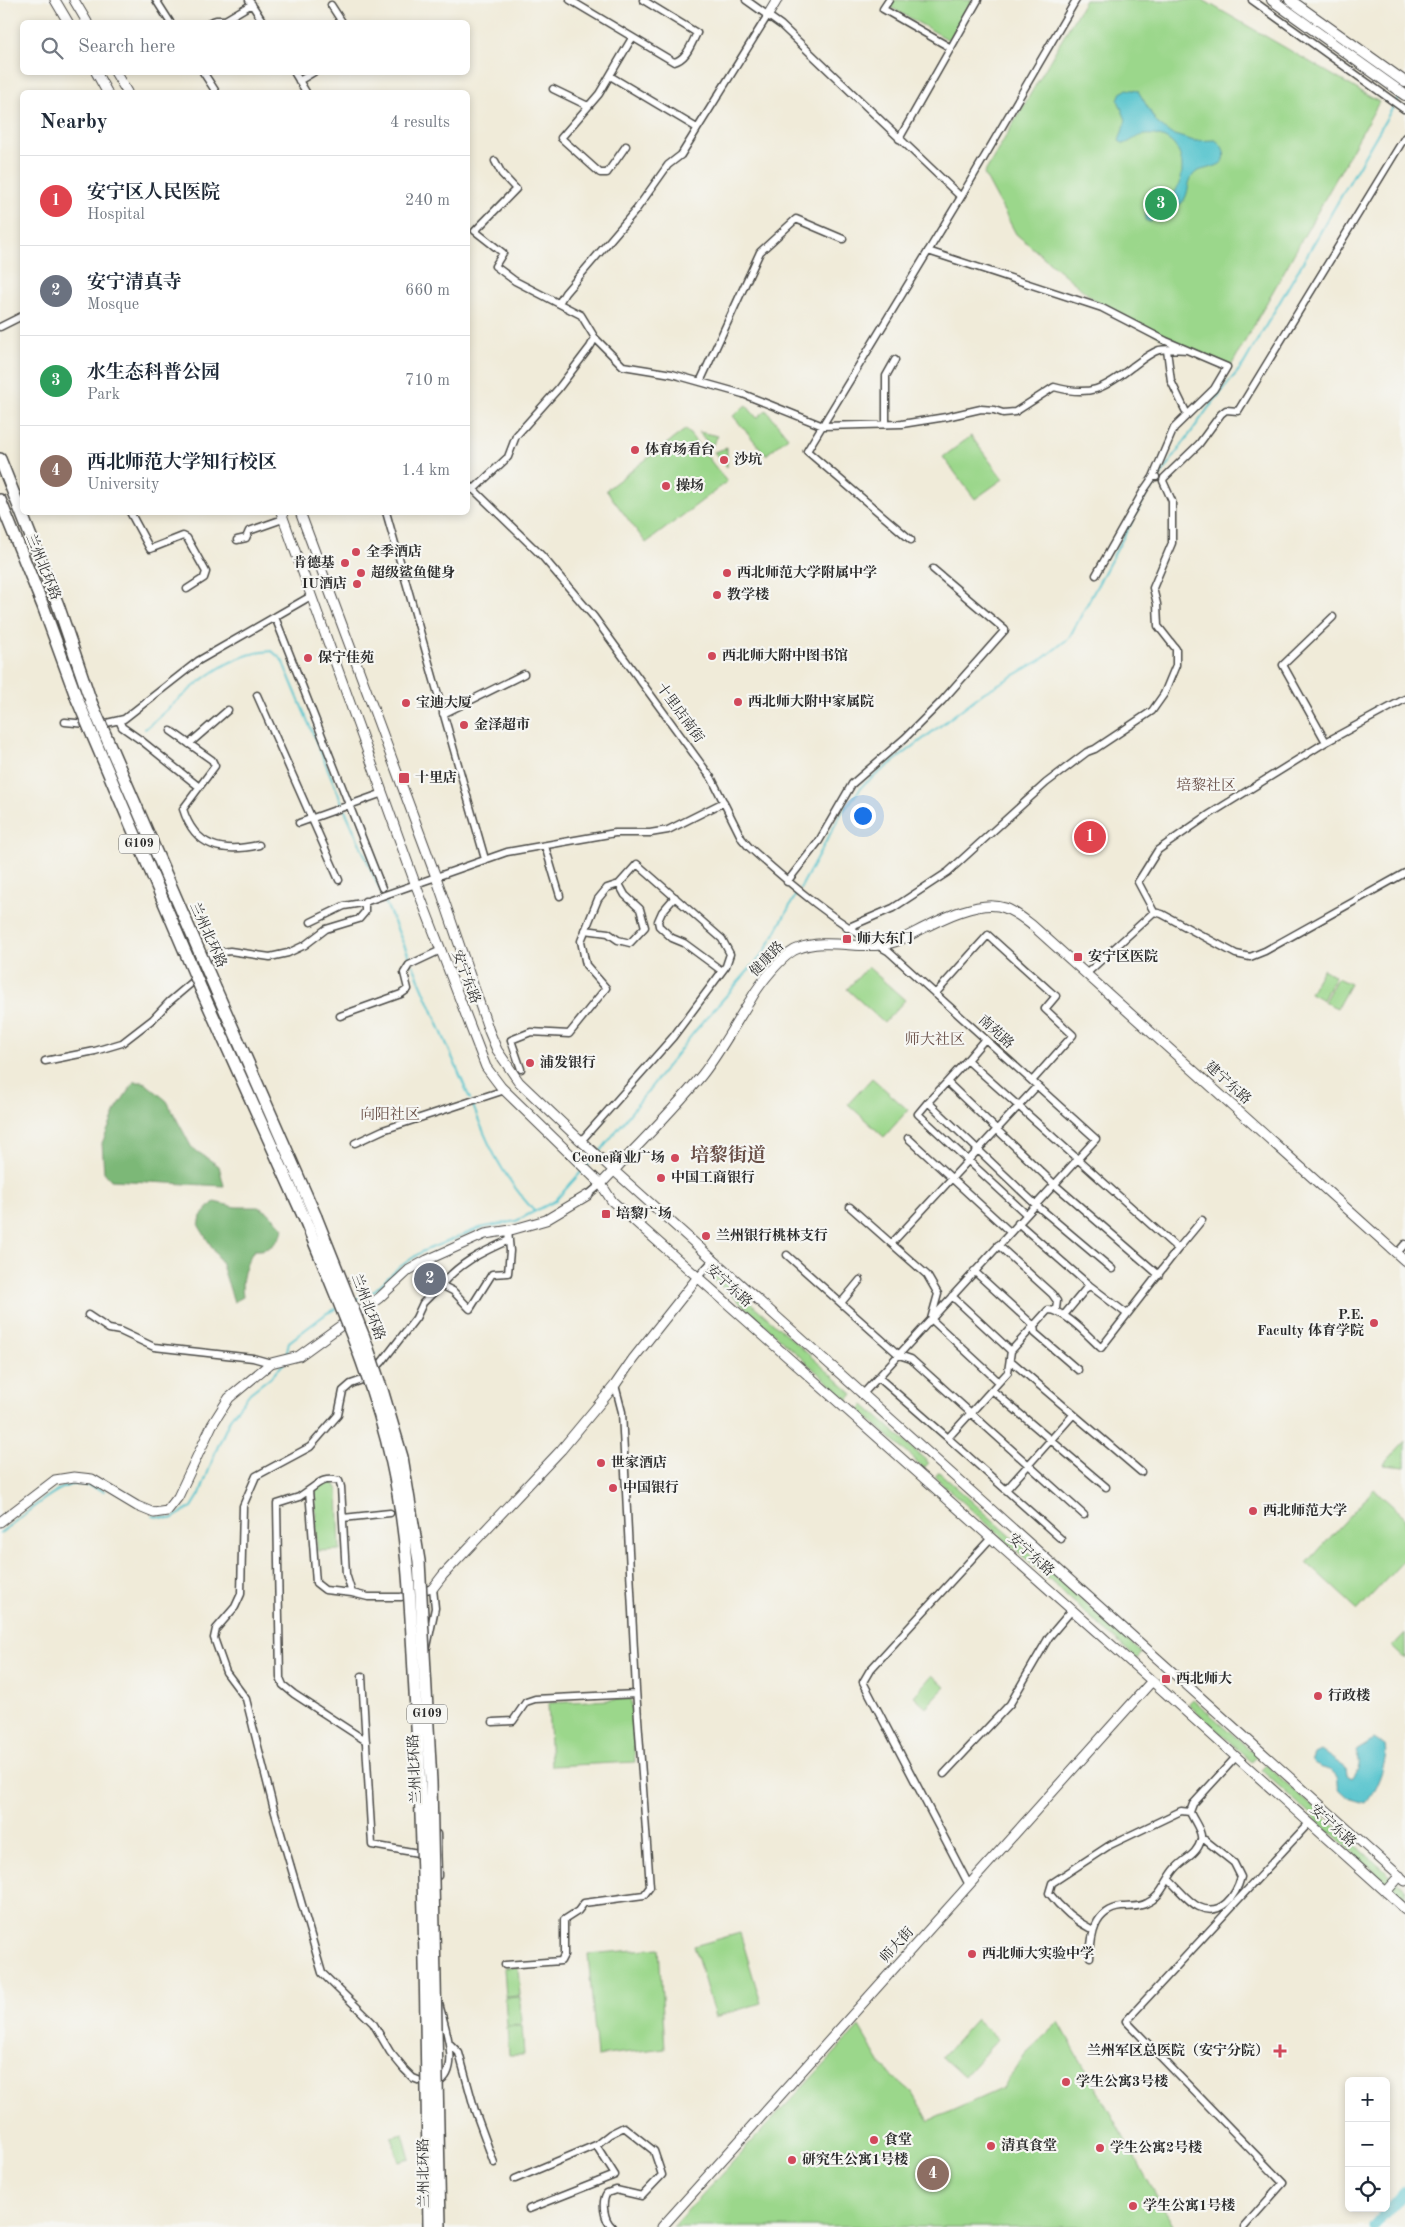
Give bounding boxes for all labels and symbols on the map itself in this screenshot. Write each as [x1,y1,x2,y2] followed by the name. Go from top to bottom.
[1145,185,1177,223] pin: 3
[645,441,715,457] place label: 体育场看台
[629,444,641,456] marker: 体育场看台
[734,451,762,467] place label: 沙坑
[718,454,730,466] marker: 沙坑
[676,478,704,493] place label: 操场
[660,480,672,492] marker: 操场
[23,532,64,602] street label: 兰州北环路
[366,543,422,559] place label: 全季酒店
[350,546,362,558] marker: 全季酒店
[293,555,335,570] place label: 肯德基
[339,557,351,569] marker: 肯德基
[371,565,455,580] place label: 超级鲨鱼健身
[737,565,877,580] place label: 西北师范大学附属中学
[355,567,367,579] marker: 超级鲨鱼健身
[721,567,733,579] marker: 西北师范大学附属中学
[302,575,347,591] place label: IU酒店
[351,578,363,590] marker: IU酒店
[727,587,769,602] place label: 教学楼
[711,589,723,601] marker: 教学楼
[722,647,848,663] place label: 西北师大附中图书馆
[318,649,374,665] place label: 保宁佳苑
[706,650,718,662] marker: 西北师大附中图书馆
[302,652,314,664] marker: 保宁佳苑
[654,680,707,745] street label: 十里店南街
[748,693,874,709] place label: 西北师大附中家属院
[416,694,472,710] place label: 宝迪大厦
[732,696,744,708] marker: 西北师大附中家属院
[400,697,412,709] marker: 宝迪大厦
[474,717,530,732] place label: 金泽超市
[458,719,470,731] marker: 金泽超市
[415,769,457,785] place label: 十里店
[397,771,411,785] marker: 十里店
[1176,777,1236,794] district label: 培黎社区
[850,803,876,829] your location
[1074,818,1106,856] pin: 1
[119,834,159,854] road number: G109
[187,900,230,970] street label: 兰州北环路
[857,931,913,946] place label: 师大东门
[841,933,853,945] marker: 师大东门
[747,938,787,979] street label: 健康路
[449,948,484,1006] street label: 安宁东路
[1088,948,1158,964] place label: 安宁区医院
[1072,951,1084,963] marker: 安宁区医院
[976,1012,1017,1051] street label: 南苑路
[905,1031,965,1048] district label: 师大社区
[540,1054,596,1070] place label: 浦发银行
[524,1057,536,1069] marker: 浦发银行
[1203,1058,1254,1107] street label: 建宁东路
[360,1106,420,1123] district label: 向阳社区
[690,1144,766,1166] district label: 培黎街道
[572,1149,665,1165] place label: Ceone商业广场
[669,1152,681,1164] marker: Ceone商业广场
[671,1169,755,1185] place label: 中国工商银行
[655,1172,667,1184] marker: 中国工商银行
[616,1205,672,1221] place label: 培黎广场
[600,1208,612,1220] marker: 培黎广场
[716,1228,828,1243] place label: 兰州银行桃林支行
[700,1230,712,1242] marker: 兰州银行桃林支行
[414,1260,446,1298] pin: 2
[704,1261,755,1310] street label: 安宁东路
[349,1271,388,1342] street label: 兰州北环路
[1257,1308,1364,1338] place label: P.E. Faculty 体育学院
[1368,1317,1380,1329] marker: P.E. Faculty 体育学院
[611,1454,667,1470] place label: 世家酒店
[595,1457,607,1469] marker: 世家酒店
[623,1480,679,1495] place label: 中国银行
[607,1482,619,1494] marker: 中国银行
[1263,1503,1347,1518] place label: 西北师范大学
[1247,1505,1259,1517] marker: 西北师范大学
[1006,1530,1057,1579] street label: 安宁东路
[1176,1671,1232,1686] place label: 西北师大
[1160,1673,1172,1685] marker: 西北师大
[1328,1688,1370,1703] place label: 行政楼
[1312,1690,1324,1702] marker: 行政楼
[407,1705,447,1724] road number: G109
[405,1734,424,1804] street label: 兰州北环路
[1308,1801,1359,1850] street label: 安宁东路
[877,1924,916,1965] street label: 师大街
[982,1945,1094,1961] place label: 西北师大实验中学
[966,1948,978,1960] marker: 西北师大实验中学
[1087,2042,1269,2058] place label: 兰州军区总医院（安宁分院）
[1273,2044,1287,2058] marker: 兰州军区总医院（安宁分院）
[1076,2073,1168,2089] place label: 学生公寓3号楼
[1060,2076,1072,2088] marker: 学生公寓3号楼
[884,2132,912,2147] place label: 食堂
[868,2134,880,2146] marker: 食堂
[1001,2137,1057,2153] place label: 清真食堂
[415,2138,432,2208] street label: 兰州北环路
[1110,2139,1202,2155] place label: 学生公寓2号楼
[985,2140,997,2152] marker: 清真食堂
[1094,2142,1106,2154] marker: 学生公寓2号楼
[802,2151,908,2167] place label: 研究生公寓1号楼
[786,2154,798,2166] marker: 研究生公寓1号楼
[917,2155,949,2193] pin: 4
[1143,2197,1235,2213] place label: 学生公寓1号楼
[1127,2200,1139,2212] marker: 学生公寓1号楼

